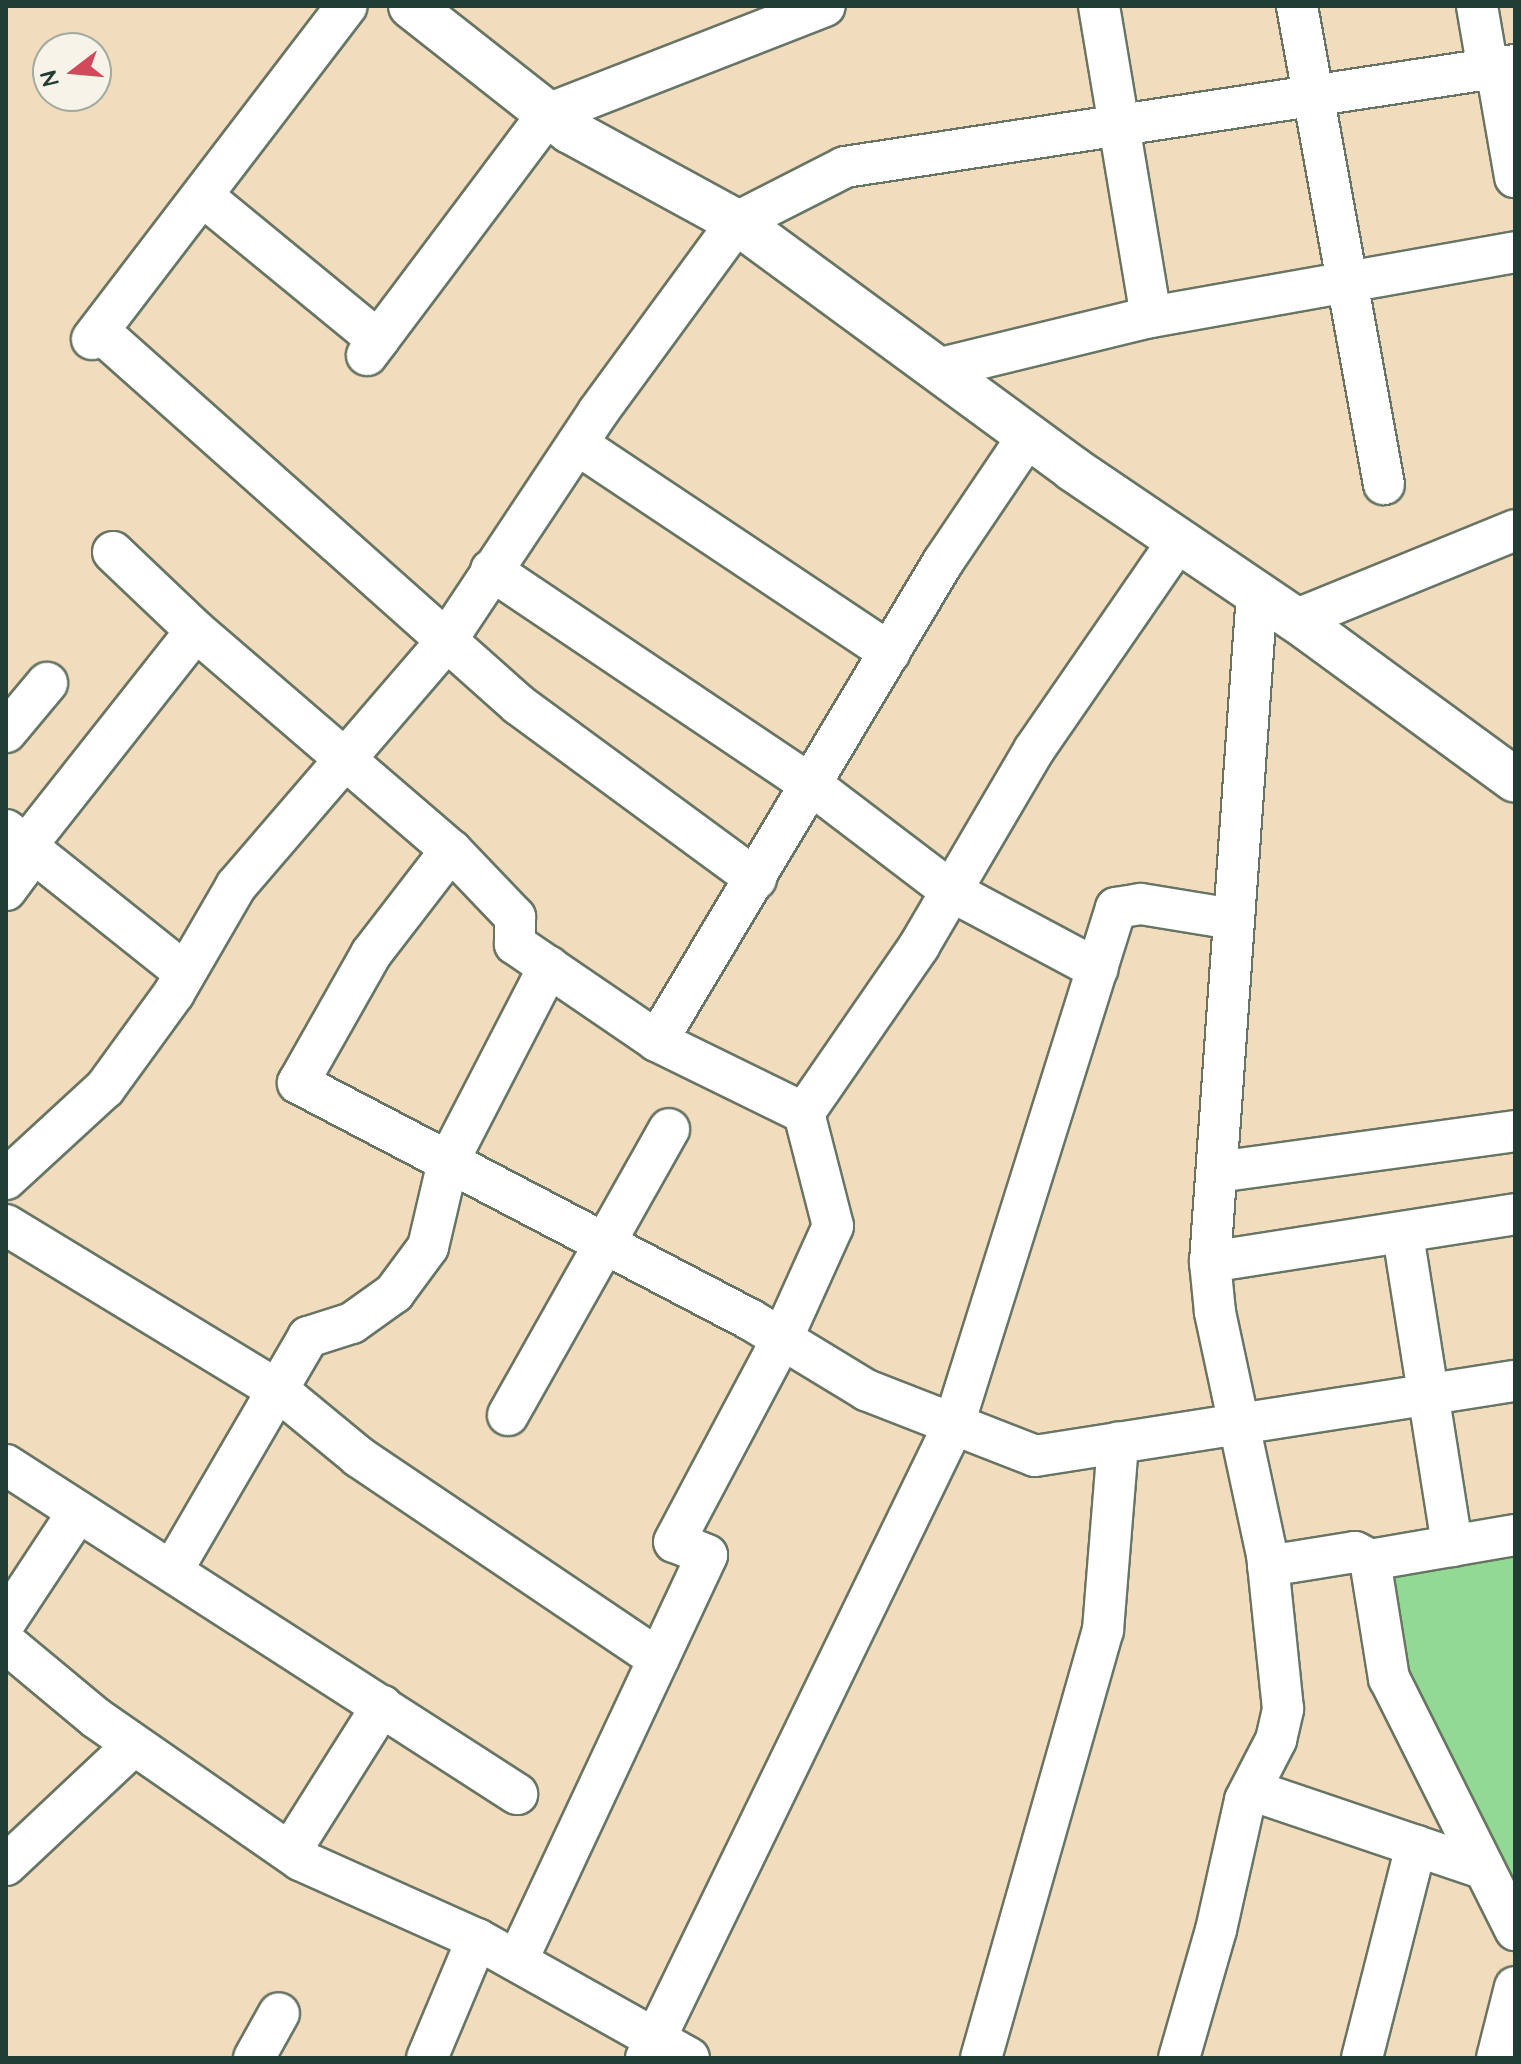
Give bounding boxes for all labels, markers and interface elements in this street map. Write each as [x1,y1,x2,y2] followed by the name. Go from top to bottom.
[32,32,112,112] north arrow
[34,67,67,89] text: N

